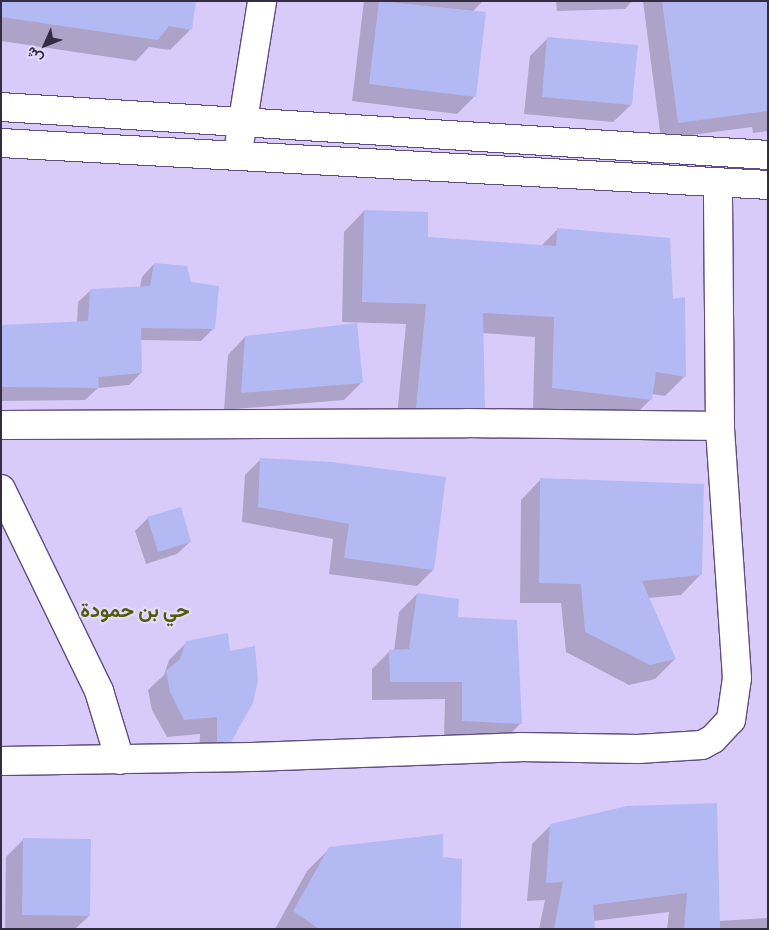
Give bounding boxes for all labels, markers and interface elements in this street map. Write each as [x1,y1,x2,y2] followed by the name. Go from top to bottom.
[20,20,70,70] north arrow
[22,44,46,68] text: ش
[80,597,190,621] district label: حي بن حمودة

